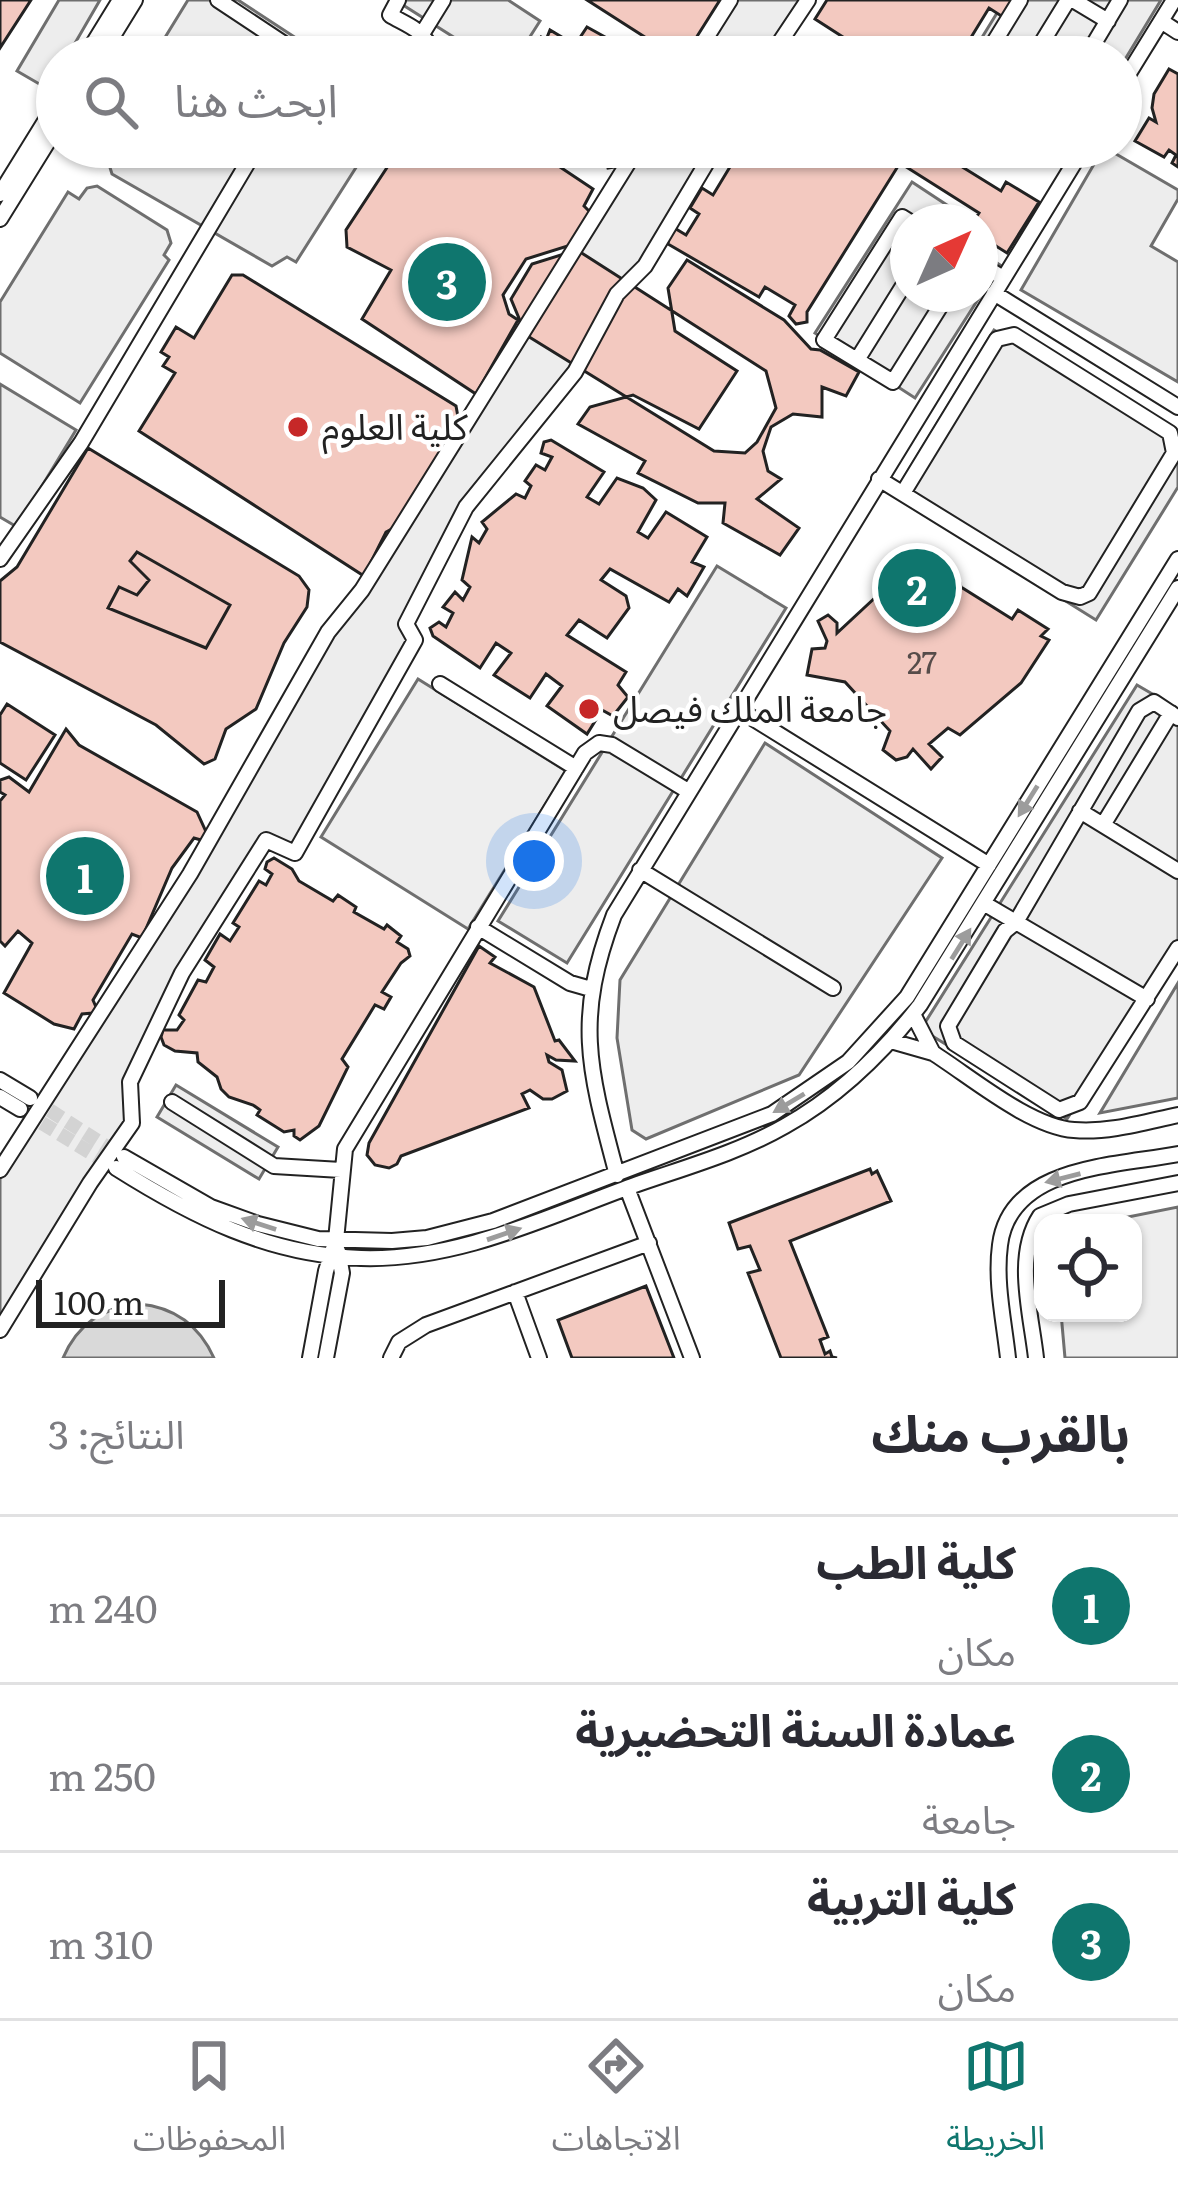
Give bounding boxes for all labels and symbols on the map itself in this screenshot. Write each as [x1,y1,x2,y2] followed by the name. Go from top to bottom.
[890,204,998,312] north arrow
[408,237,486,327] pin: 3
[322,398,469,455] place label: كلية العلوم
[285,414,311,440] marker: كلية العلوم
[878,543,956,633] pin: 2
[907,639,937,683] house number: 27
[613,680,887,733] place label: جامعة الملك فيصل
[576,696,602,722] marker: جامعة الملك فيصل
[1018,784,1039,818] one-way arrow
[46,831,124,921] pin: 1
[504,831,564,891] your location
[949,927,971,960] one-way arrow
[773,1091,806,1113] one-way arrow
[1045,1169,1082,1188] one-way arrow
[240,1214,277,1232] one-way arrow
[486,1224,522,1242] one-way arrow
[36,1274,225,1327] scale bar

